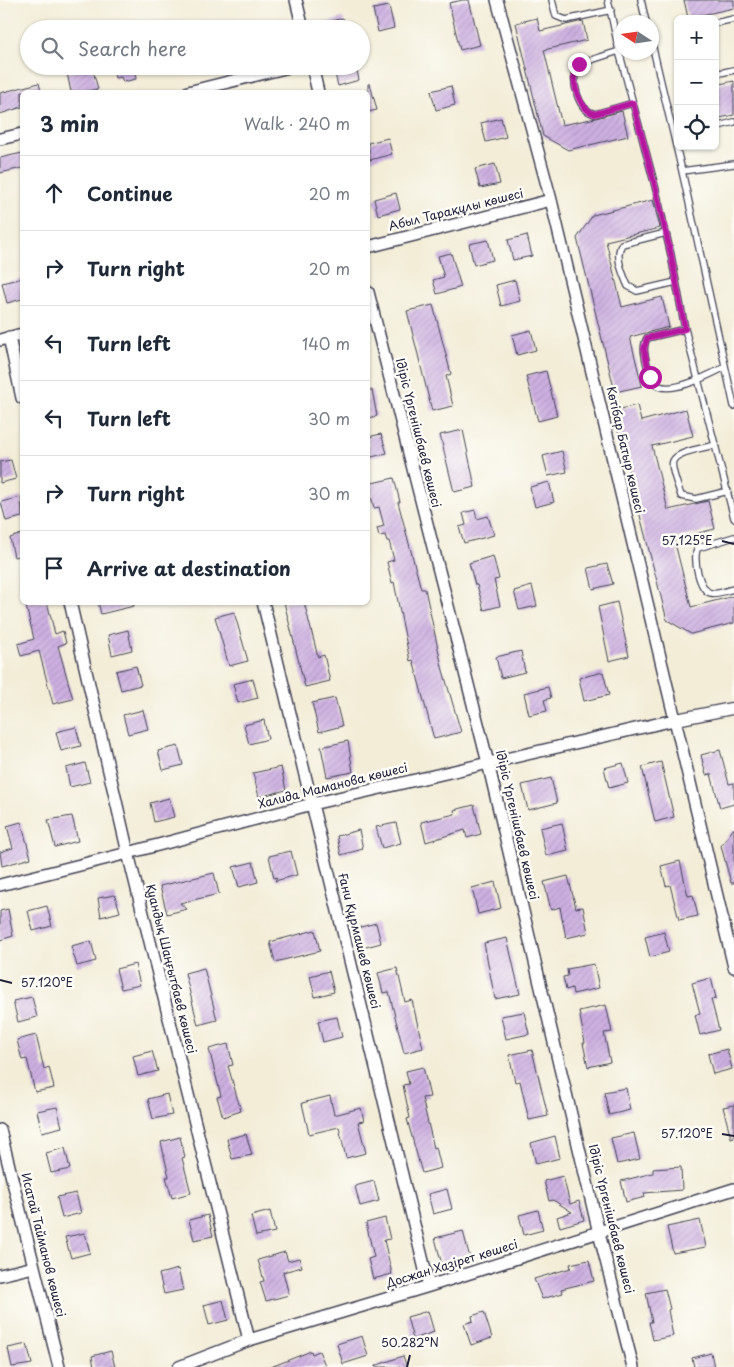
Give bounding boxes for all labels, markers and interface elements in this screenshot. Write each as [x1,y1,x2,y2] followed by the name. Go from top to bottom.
[614,15,659,60] north arrow
[674,15,719,150] map controls
[674,15,719,60] button: +
[20,20,370,75] search box
[38,34,66,62] icon: search
[78,34,187,62] text: Search here
[568,53,591,76] route end
[674,60,719,105] button: −
[674,105,719,150] button: locate
[40,107,99,139] text: 3 min
[244,111,350,135] text: Walk · 240 m
[40,179,68,207] icon: ahead
[87,179,173,207] text: Continue
[309,181,350,205] text: 20 m
[386,184,525,235] street label: Абыл Тарақұлы көшесі
[40,254,68,282] icon: right
[87,254,185,282] text: Turn right
[309,256,350,280] text: 20 m
[40,329,68,357] icon: left
[87,329,171,357] text: Turn left
[302,331,350,355] text: 140 m
[392,356,446,509] street label: Ідіріс Үргенішбаев көшесі
[639,366,662,389] route start
[603,384,649,515] street label: Көтібар Батыр көшесі
[40,404,68,432] icon: left
[87,404,171,432] text: Turn left
[308,406,350,430] text: 30 m
[40,479,68,507] icon: right
[87,479,185,507] text: Turn right
[308,481,350,505] text: 30 m
[662,531,712,549] text: 57.125°E
[40,554,68,582] icon: arrive
[87,554,291,582] text: Arrive at destination
[492,748,544,902] street label: Ідіріс Үргенішбаев көшесі
[256,758,409,812] street label: Халида Маманова көшесі
[334,871,386,1010] street label: Ғани Құрмашев көшесі
[142,882,202,1055] street label: Қуандық Шаңғытбаев көшесі
[21,973,73,991] text: 57.120°E
[661,1124,713,1142] text: 57.120°E
[585,1142,639,1295] street label: Ідіріс Үргенішбаев көшесі
[17,1171,71,1319] street label: Исатай Тайманов көшесі
[383,1234,520,1292] street label: Досжан Хазірет көшесі
[381,1333,439,1351] text: 50.282°N

